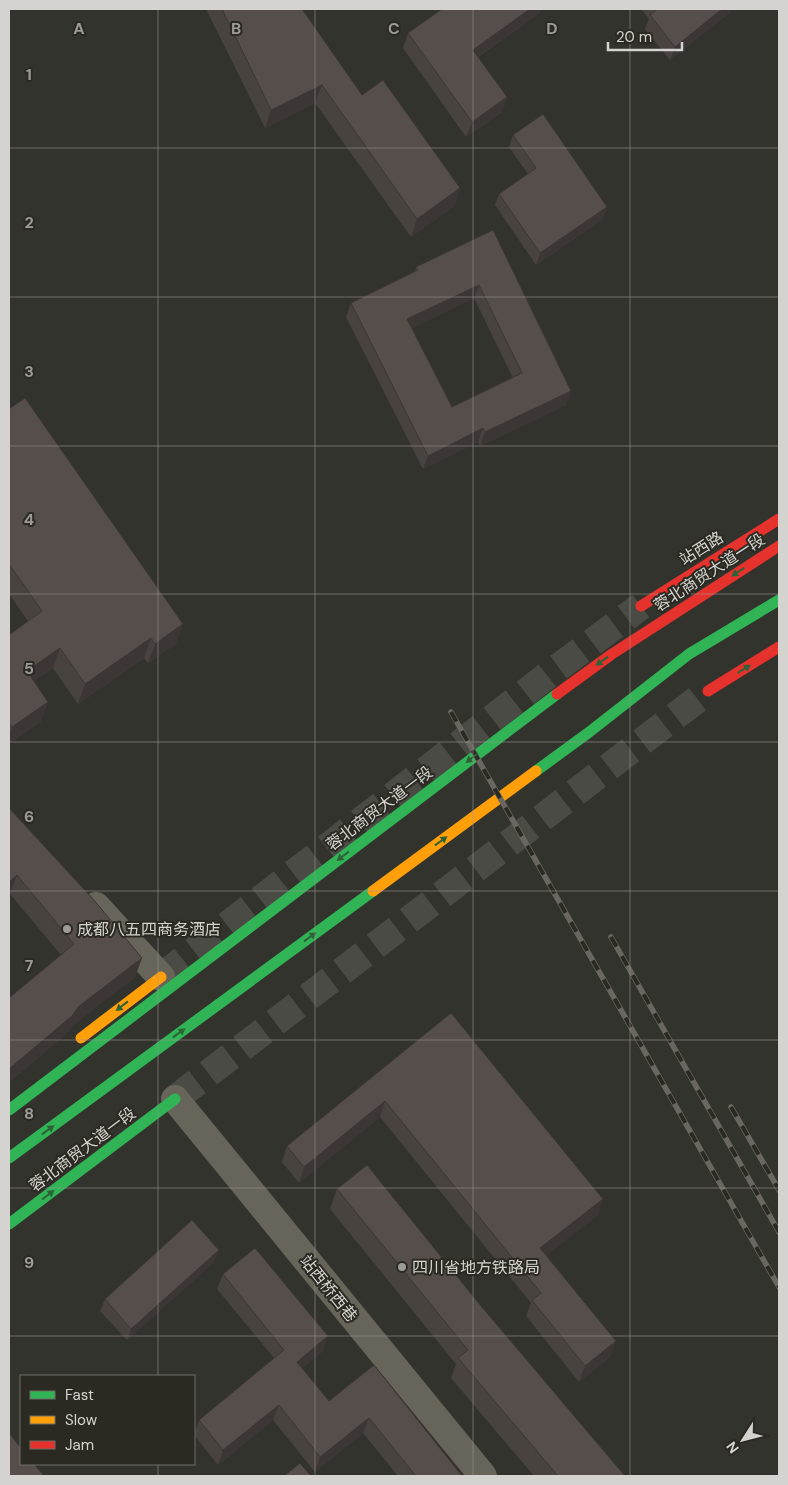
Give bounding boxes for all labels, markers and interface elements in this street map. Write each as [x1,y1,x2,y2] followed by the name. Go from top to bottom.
[73,18,85,39] text: A
[231,18,241,39] text: B
[388,18,400,39] text: C
[546,18,558,39] text: D
[608,20,682,52] scale bar
[616,27,652,47] text: 20 m
[26,64,32,85] text: 1
[24,212,34,233] text: 2
[24,361,34,382] text: 3
[24,509,34,530] text: 4
[675,527,727,570] street label: 站西路
[650,529,769,616] street label: 蓉北商贸大道一段
[732,567,745,577] one-way arrow
[595,656,609,666] one-way arrow
[24,658,34,679] text: 5
[737,664,750,673] one-way arrow
[465,753,479,763] one-way arrow
[322,761,437,855] street label: 蓉北商贸大道一段
[24,806,34,827] text: 6
[434,836,448,846] one-way arrow
[337,851,350,862] one-way arrow
[77,919,221,940] place label: 成都八五四商务酒店
[61,923,73,935] marker: 成都八五四商务酒店
[303,932,317,942] one-way arrow
[25,955,34,976] text: 7
[116,1001,129,1012] one-way arrow
[172,1028,185,1039] one-way arrow
[25,1102,140,1196] street label: 蓉北商贸大道一段
[24,1103,34,1124] text: 8
[41,1124,54,1135] one-way arrow
[41,1189,54,1200] one-way arrow
[295,1251,362,1326] street label: 站西桥西巷
[24,1252,34,1273] text: 9
[412,1257,540,1278] place label: 四川省地方铁路局
[396,1261,408,1273] marker: 四川省地方铁路局
[20,1375,195,1465] legend
[65,1385,94,1405] text: Fast
[65,1410,98,1430] text: Slow
[718,1415,768,1465] north arrow
[65,1435,94,1455] text: Jam
[722,1438,743,1457] text: N

